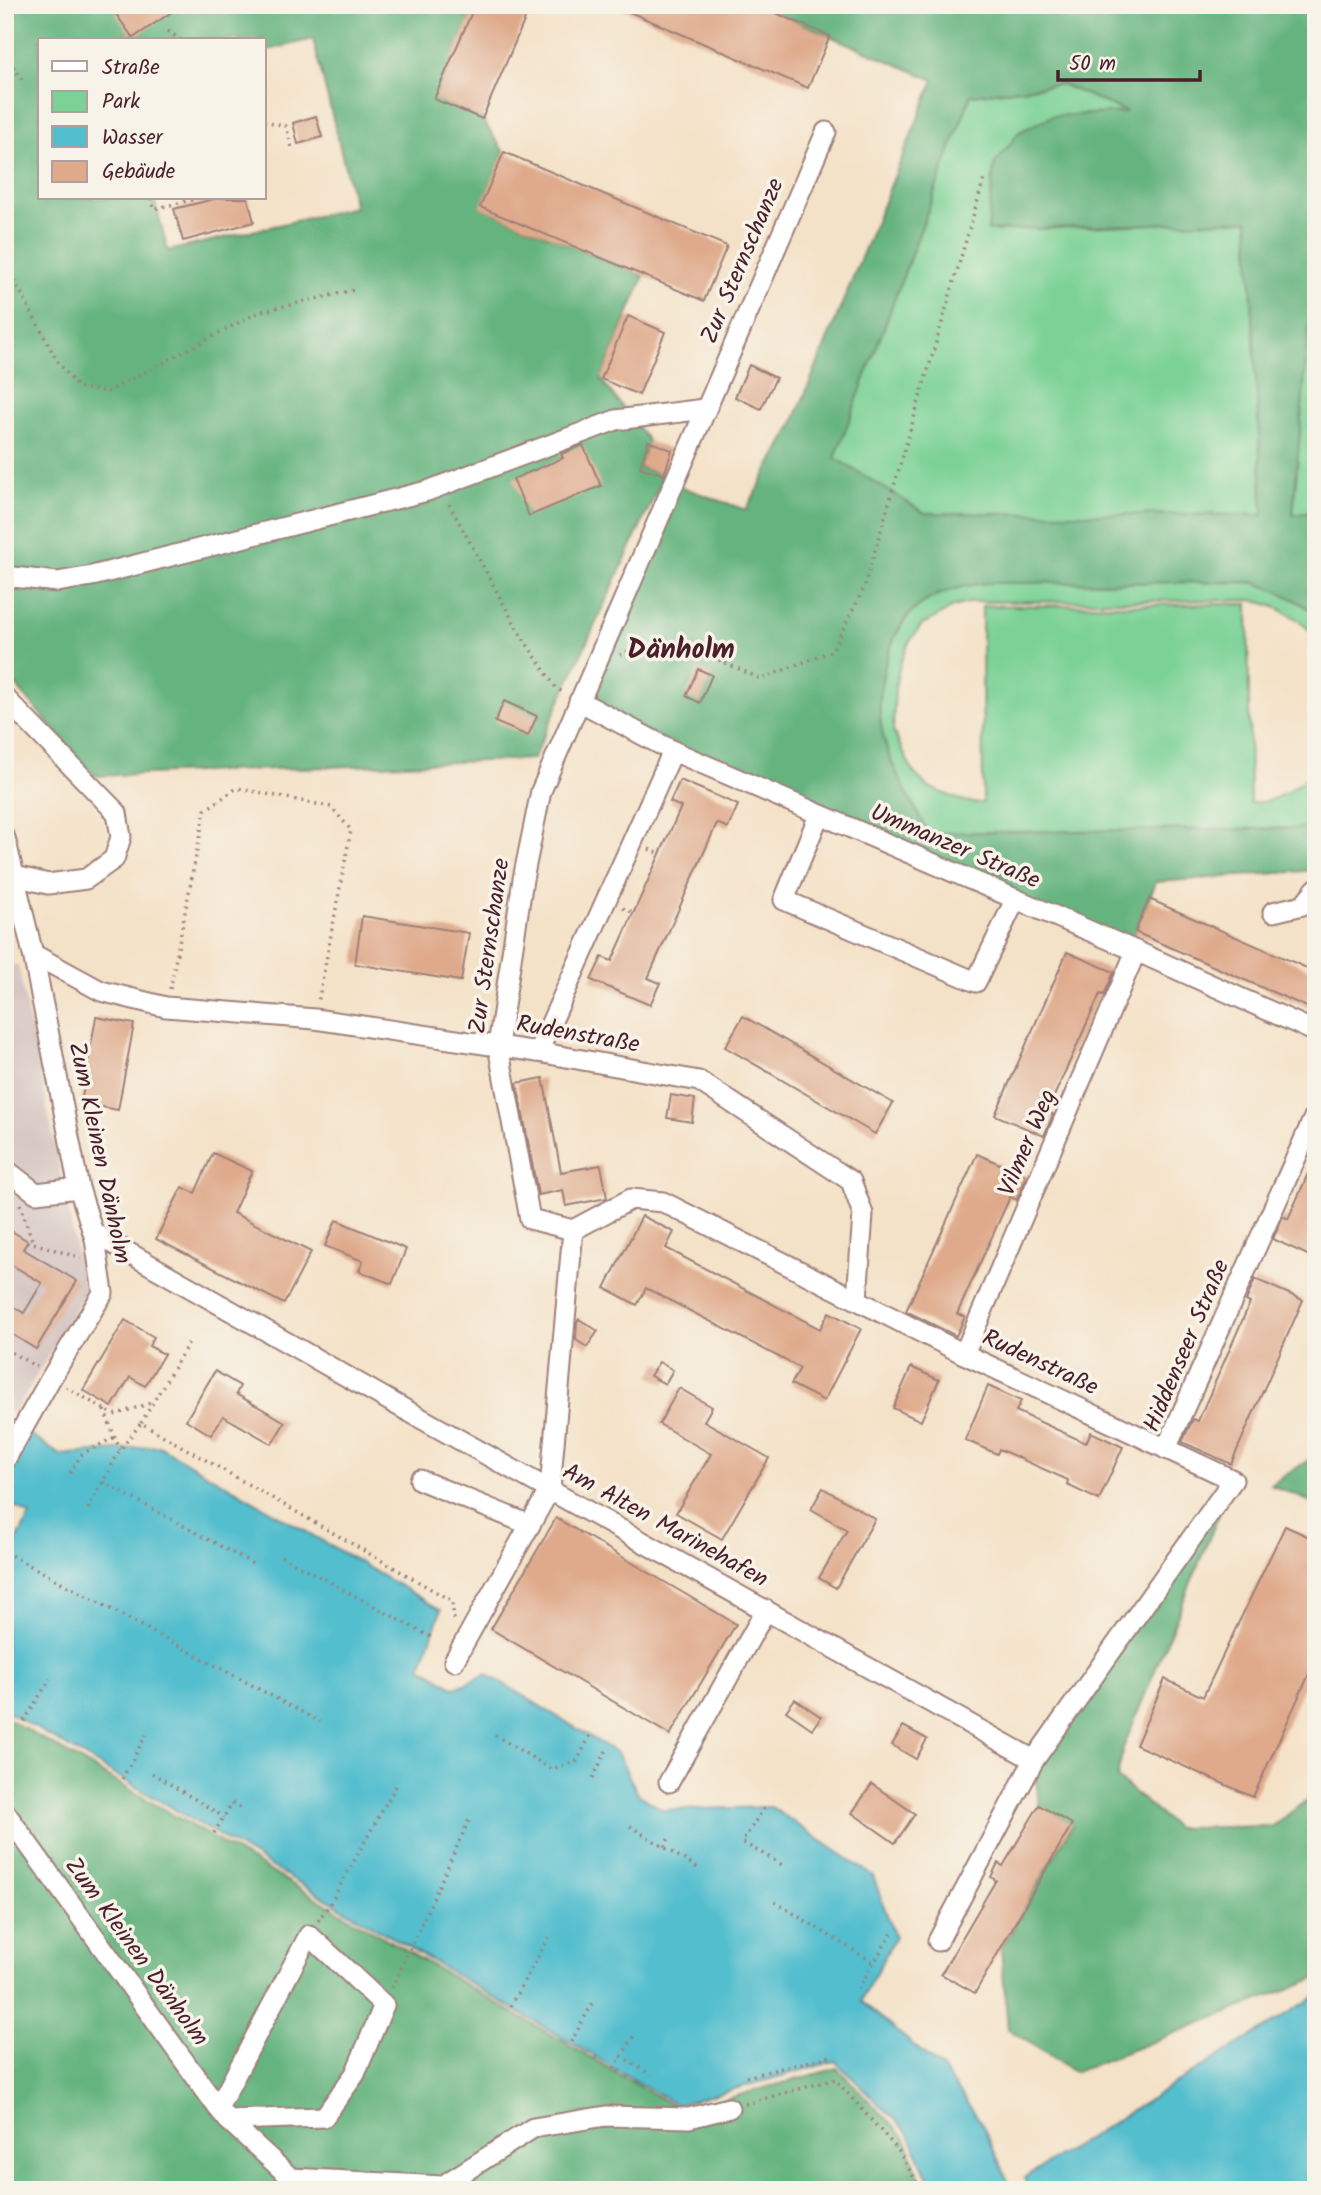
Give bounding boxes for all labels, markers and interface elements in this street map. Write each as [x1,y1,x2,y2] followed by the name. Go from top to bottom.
[38,38,266,200] legend
[1058,38,1200,82] scale bar
[1069,48,1116,81] text: 50 m
[102,52,160,85] text: Straße
[102,86,140,119] text: Park
[102,122,164,155] text: Wasser
[102,156,176,189] text: Gebäude
[691,172,796,350] street label: Zur Sternschanze
[627,628,735,673] district label: Dänholm
[864,794,1046,901] street label: Ummanzer Straße
[458,856,522,1036] street label: Zur Sternschanze
[513,1005,643,1065] street label: Rudenstraße
[56,1038,142,1268] street label: Zum Kleinen Dänholm
[988,1083,1068,1203] street label: Vilmer Weg
[1133,1253,1241,1439] street label: Hiddenseer Straße
[975,1319,1105,1407] street label: Rudenstraße
[555,1453,775,1599] street label: Am Alten Marinehafen
[54,1849,218,2055] street label: Zum Kleinen Dänholm

